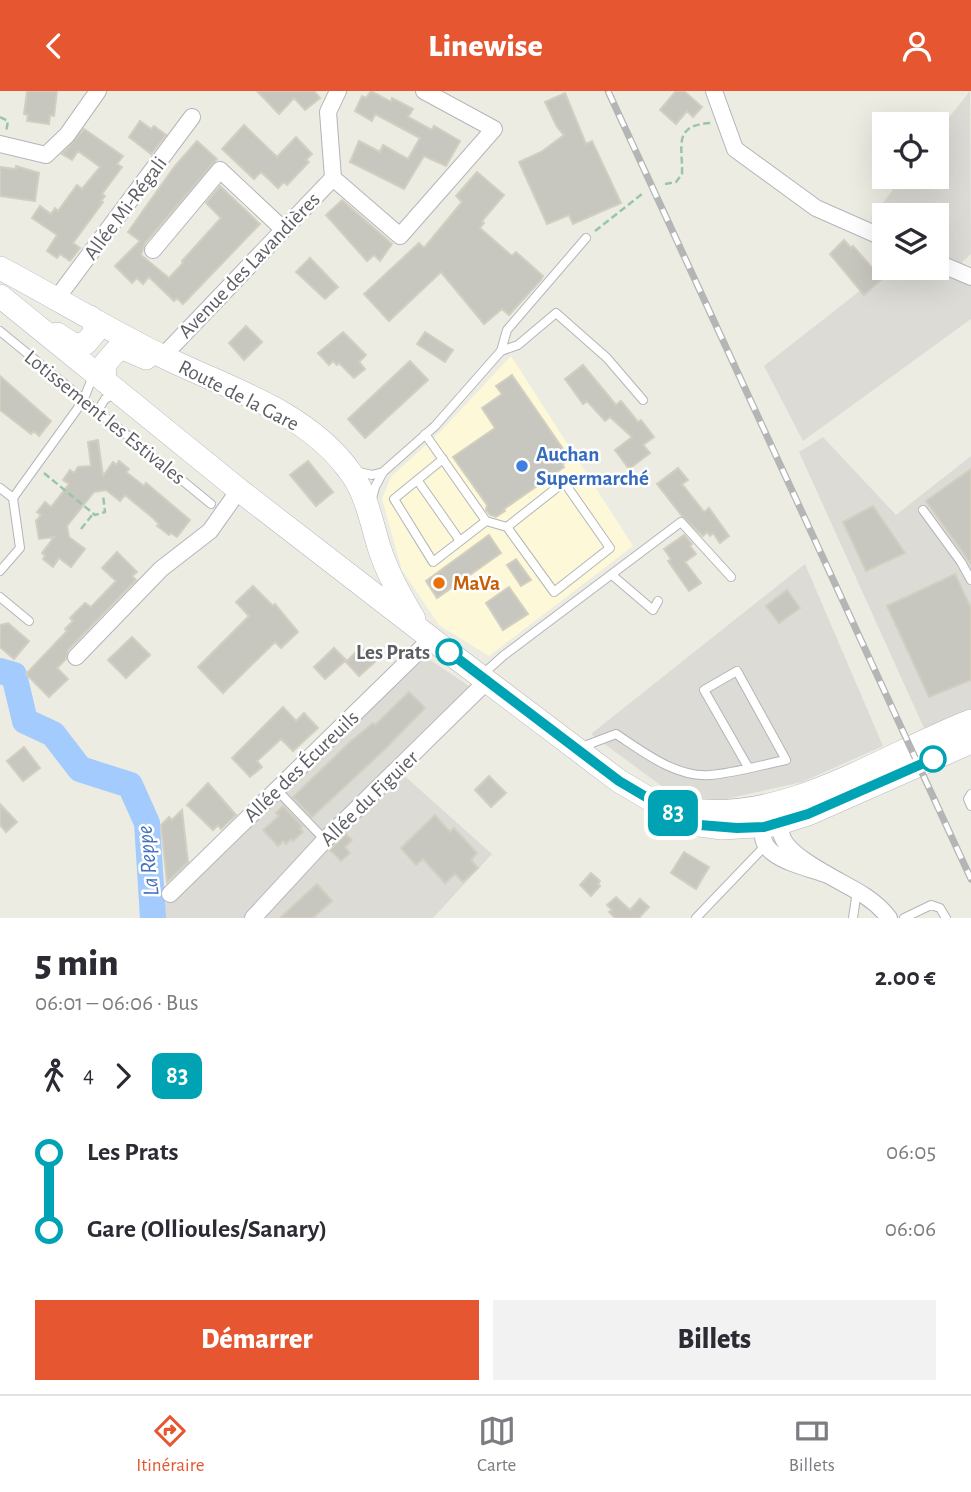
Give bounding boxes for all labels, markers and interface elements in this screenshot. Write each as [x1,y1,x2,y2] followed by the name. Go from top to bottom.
[35,27,73,65] icon: back
[898,27,936,65] icon: person
[428,30,543,62] text: Linewise
[872,112,949,280] map controls
[872,112,949,189] button: locate
[80,153,171,264] street label: Allée Mi-Régali
[175,189,324,342] street label: Avenue des Lavandières
[872,203,949,280] button: layers
[20,346,189,488] street label: Lotissement les Estivales
[175,356,302,435] street label: Route de la Gare
[536,444,649,489] place label: Auchan Supermarché
[514,458,530,474] marker: Auchan Supermarché
[453,573,500,594] place label: MaVa
[431,575,447,591] marker: MaVa
[436,639,462,665] marker: Les Prats
[356,642,430,663] place label: Les Prats
[239,705,363,826] street label: Allée des Écureuils
[920,746,946,772] unlabelled marker
[316,747,422,850] street label: Allée du Figuier
[642,790,704,836] line badge: 83
[662,801,684,825] text: 83
[133,824,164,897] water label: La Reppe
[35,945,119,983] text: 5 min
[875,964,936,990] text: 2.00 €
[35,992,198,1015] text: 06:01 – 06:06 · Bus
[35,1057,73,1095] icon: walk
[104,1057,142,1095] icon: forward
[83,1064,94,1087] text: 4
[166,1064,188,1088] text: 83
[87,1139,179,1165] text: Les Prats
[886,1141,936,1164] text: 06:05
[87,1216,327,1242] text: Gare (Ollioules/Sanary)
[885,1218,936,1241] text: 06:06
[35,1300,479,1380] button: Démarrer
[493,1300,936,1380] button: Billets
[136,1412,205,1477] tab: Itinéraire
[477,1412,516,1477] tab: Carte
[789,1412,835,1477] tab: Billets

